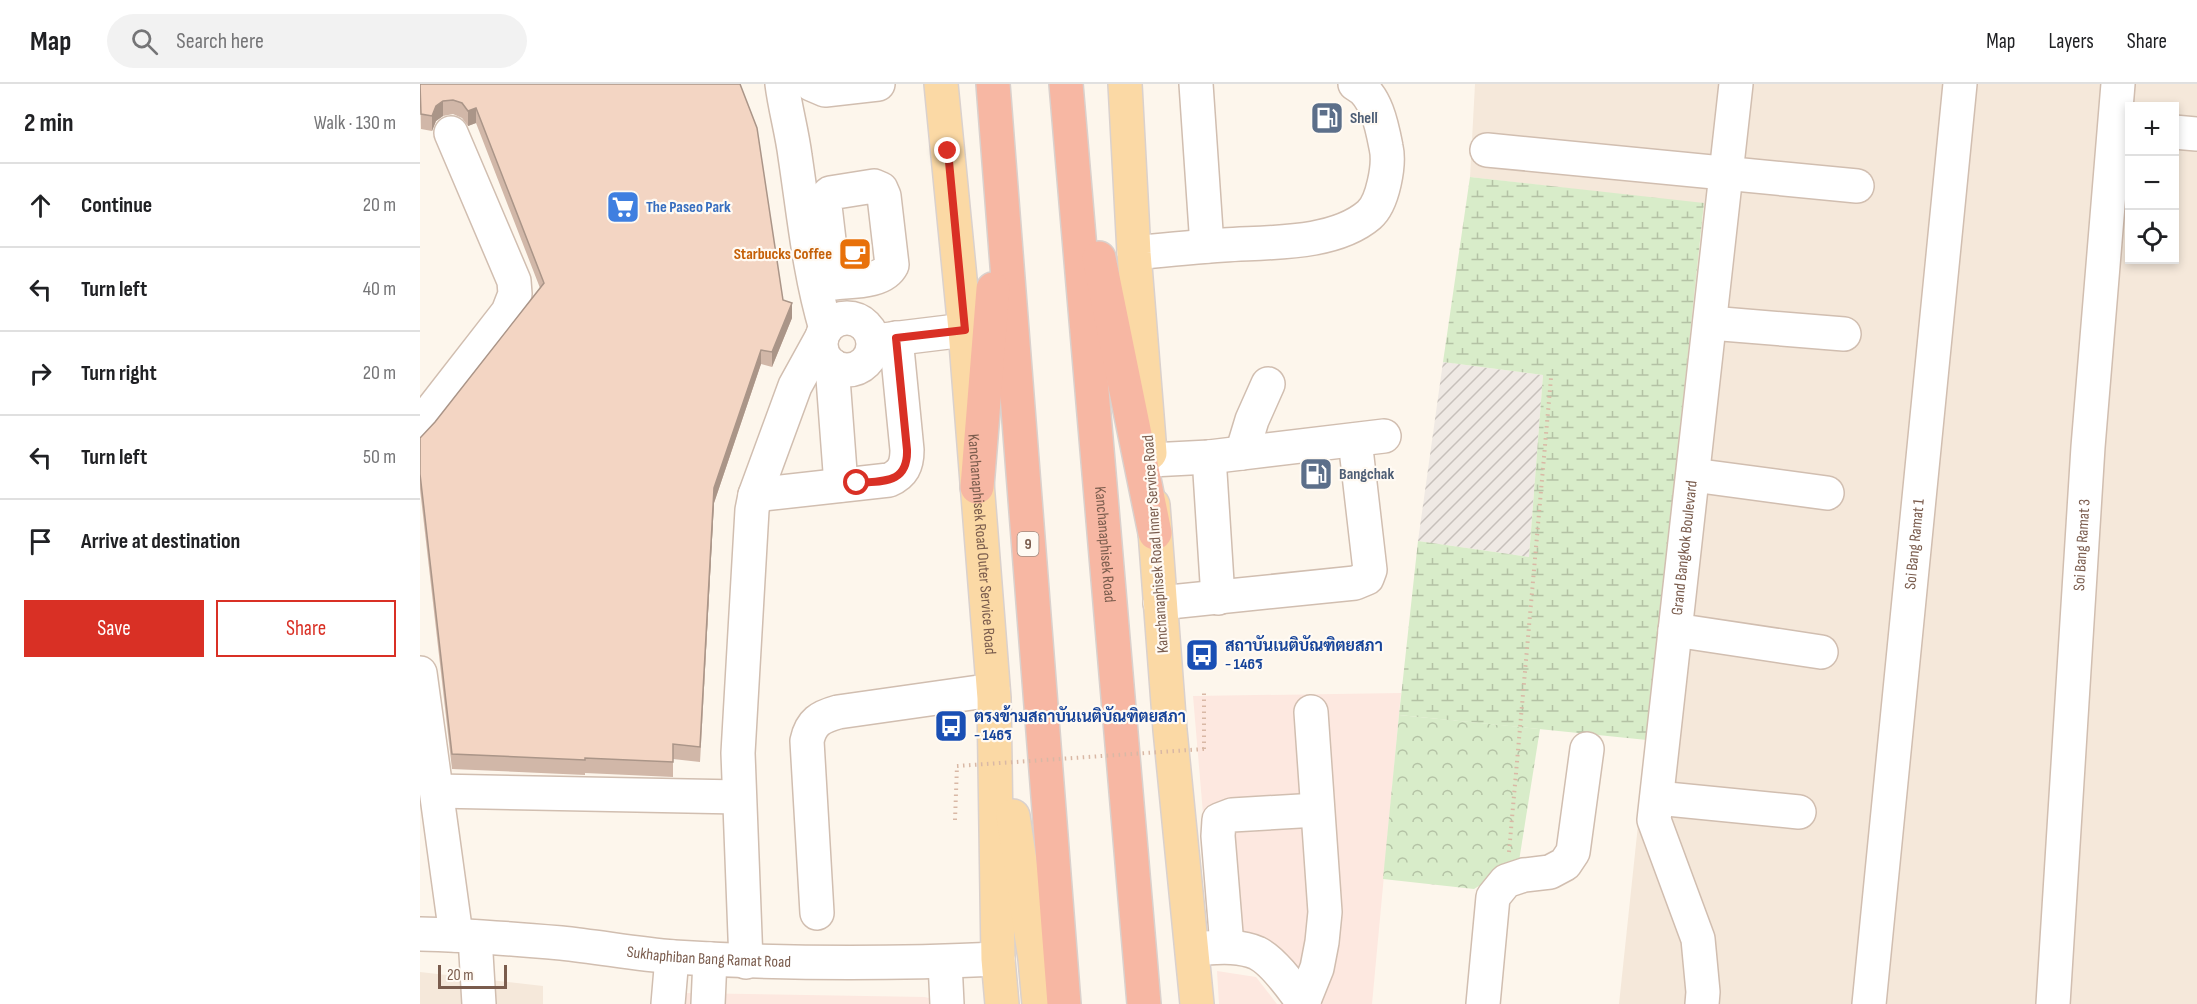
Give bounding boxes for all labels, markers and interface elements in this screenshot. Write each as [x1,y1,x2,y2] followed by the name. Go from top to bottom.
[107,14,527,68] search box
[30,25,71,58] text: Map
[128,25,161,58] icon: search
[176,28,264,55] text: Search here
[1986,29,2015,54] text: Map
[2048,29,2094,54] text: Layers
[2127,29,2167,54] text: Share
[1309,100,1345,136] fuel station icon: Shell
[2125,102,2179,264] map controls
[2125,102,2179,156] button: +
[24,108,74,139] text: 2 min
[1350,109,1378,128] place label: Shell
[314,111,396,135] text: Walk · 130 m
[934,137,960,163] route end
[2125,156,2179,210] button: −
[24,189,57,222] icon: ahead
[605,189,641,225] supermarket icon: The Paseo Park
[81,192,152,219] text: Continue
[363,193,396,217] text: 20 m
[646,198,731,217] place label: The Paseo Park
[2125,210,2179,264] button: locate
[837,236,873,272] cafe icon: Starbucks Coffee
[734,245,832,264] place label: Starbucks Coffee
[24,273,57,306] icon: left
[81,276,147,303] text: Turn left
[363,277,396,301] text: 40 m
[24,357,57,390] icon: right
[81,360,157,387] text: Turn right
[363,361,396,385] text: 20 m
[964,433,1000,655] street label: Kanchanaphisek Road Outer Service Road
[1139,434,1173,654] street label: Kanchanaphisek Road Inner Service Road
[24,441,57,474] icon: left
[81,444,147,471] text: Turn left
[363,445,396,469] text: 50 m
[1298,456,1334,492] fuel station icon: Bangchak
[1339,465,1394,484] place label: Bangchak
[843,469,869,495] route start
[1667,480,1701,616] street label: Grand Bangkok Boulevard
[1091,485,1119,603] street label: Kanchanaphisek Road
[1901,498,1928,590] street label: Soi Bang Ramat 1
[2069,498,2094,591] street label: Soi Bang Ramat 3
[24,525,57,558] icon: arrive
[81,528,240,555] text: Arrive at destination
[1018,532,1038,556] road number: 9
[24,600,204,657] button: Save
[216,600,396,657] button: Share
[1225,635,1383,674] place label: สถาบันเนติบัณฑิตยสภา - 146ร
[1184,637,1220,673] bus stop icon: สถาบันเนติบัณฑิตยสภา - 146ร
[974,705,1186,745] place label: ตรงข้ามสถาบันเนติบัณฑิตยสภา - 146ร
[933,708,969,744] bus stop icon: ตรงข้ามสถาบันเนติบัณฑิตยสภา - 146ร
[626,942,791,971] street label: Sukhaphiban Bang Ramat Road
[438,962,507,990] scale bar
[447,966,474,985] text: 20 m

